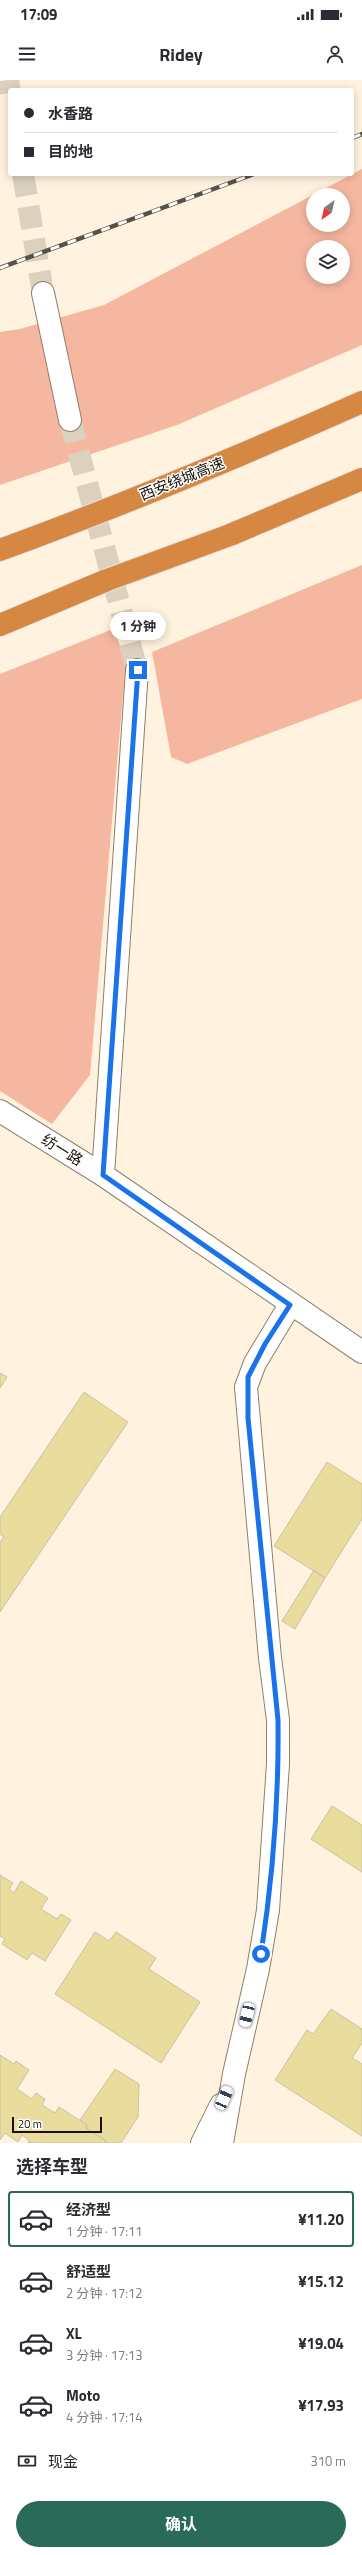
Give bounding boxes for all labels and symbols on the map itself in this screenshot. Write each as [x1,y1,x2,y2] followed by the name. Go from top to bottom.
[306,188,350,232] north arrow
[136,451,228,506] street label: 西安绕城高速
[110,612,166,640] callout: 1 分钟
[129,661,147,679] route end
[37,1128,87,1171] street label: 纺一路
[252,1945,270,1963] route start
[238,2002,256,2028] car
[214,2085,234,2111] car
[12,2115,102,2134] scale bar

